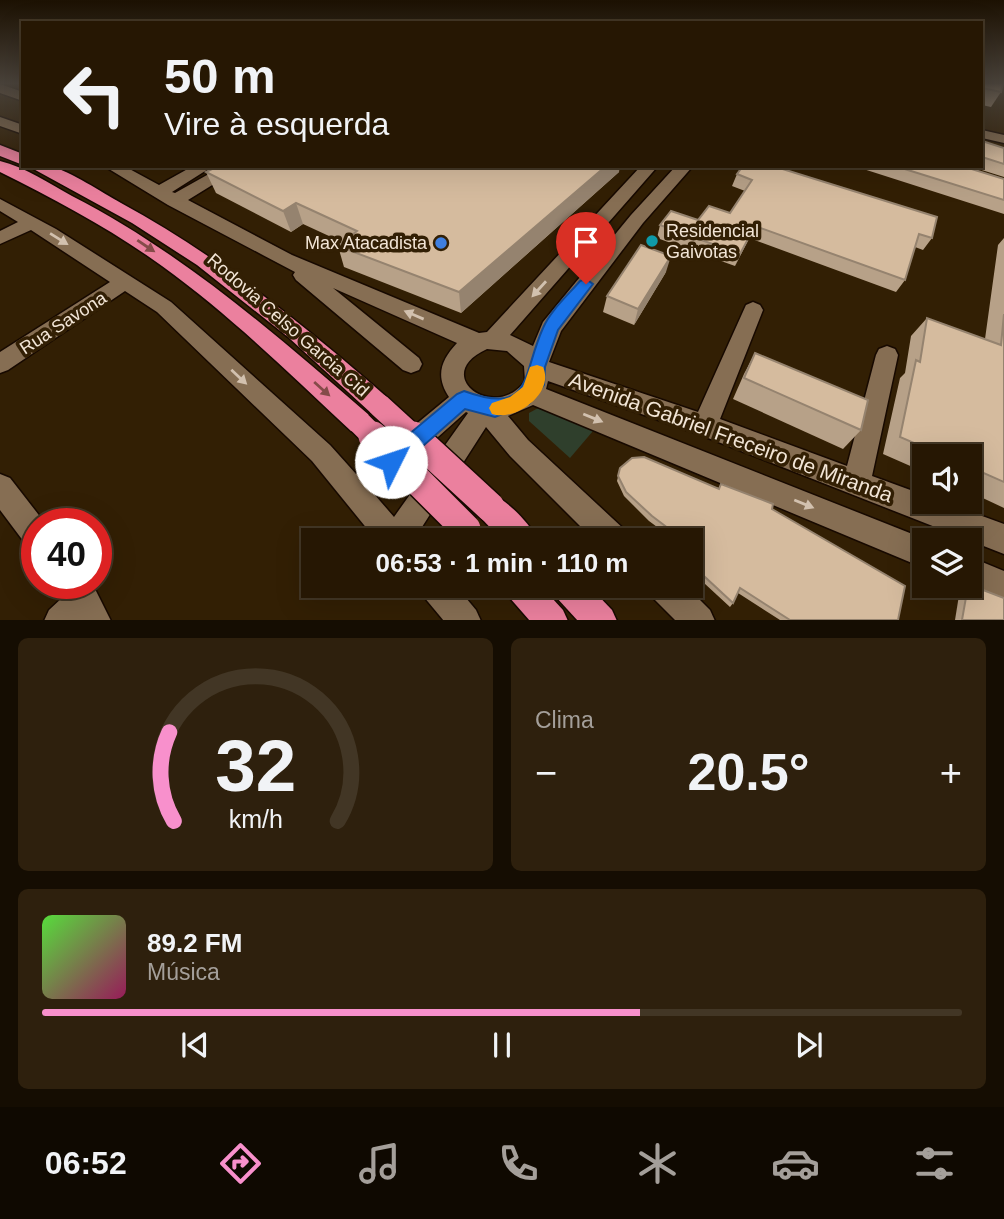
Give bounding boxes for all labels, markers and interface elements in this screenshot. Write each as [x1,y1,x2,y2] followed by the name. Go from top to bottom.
[49,49,140,140] icon: left
[164,49,276,103] text: 50 m
[164,106,389,142] text: Vire à esquerda
[556,212,616,284] pin
[666,221,759,262] place label: Residencial Gaivotas
[567,223,605,261] icon: arrive
[49,232,69,245] one-way arrow
[305,233,428,253] place label: Max Atacadista
[644,233,660,249] marker: Residencial Gaivotas
[433,235,449,251] marker: Max Atacadista
[137,239,155,253] one-way arrow
[203,250,373,400] street label: Rodovia Celso Garcia Cid
[531,280,547,297] one-way arrow
[16,287,111,358] street label: Rua Savona
[404,309,424,321] one-way arrow
[230,368,247,384] one-way arrow
[566,368,896,507] street label: Avenida Gabriel Freceiro de Miranda
[313,381,331,397] one-way arrow
[583,413,604,424] one-way arrow
[354,425,428,499] position arrow
[912,444,982,598] map controls
[912,444,982,514] button: sound
[793,499,814,510] one-way arrow
[21,508,112,599] speed limit sign: 40
[912,528,982,598] button: layers
[376,548,628,578] text: 06:53 · 1 min · 110 m
[535,707,594,733] text: Clima
[215,725,296,806] text: 32
[687,743,810,801] text: 20.5°
[535,752,557,794] text: −
[940,752,962,794] text: +
[228,804,283,832] text: km/h
[147,928,242,958] text: 89.2 FM
[147,959,220,985] text: Música
[176,1026,214,1064] icon: previous
[483,1026,521,1064] icon: pause
[790,1026,828,1064] icon: next
[216,1139,265,1188] icon: directions
[355,1139,404,1188] icon: music
[494,1139,543,1188] icon: phone
[633,1139,682,1188] icon: climate
[771,1139,820,1188] icon: car
[910,1139,959,1188] icon: filters
[45,1145,127,1181] text: 06:52

